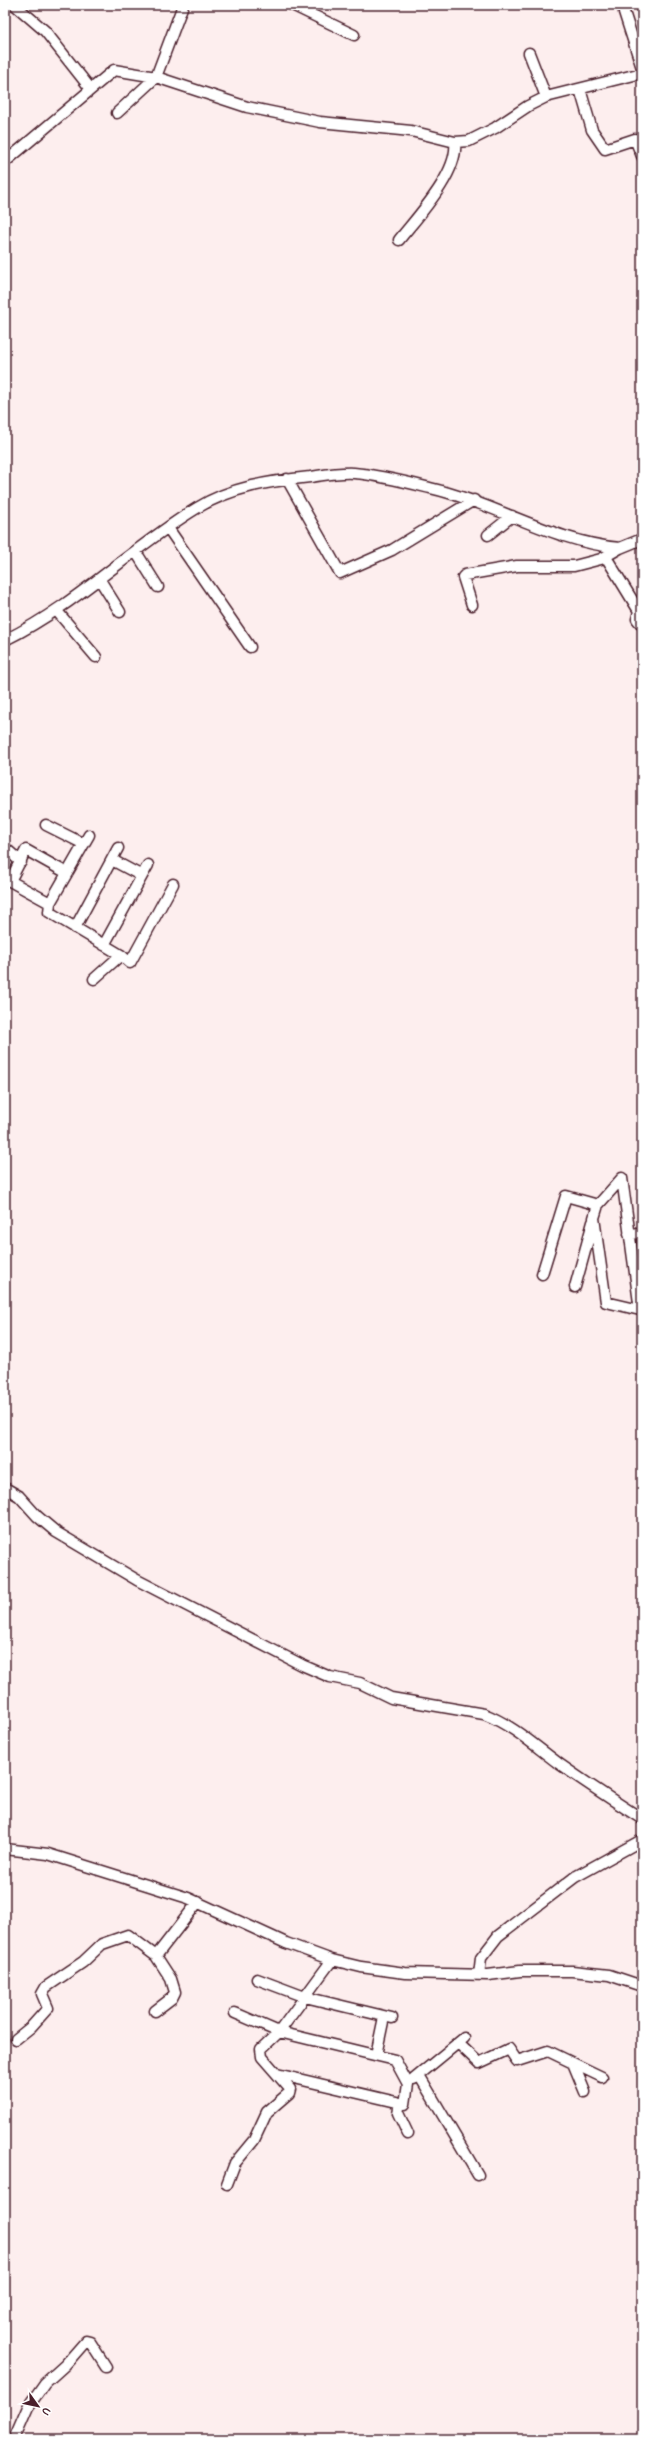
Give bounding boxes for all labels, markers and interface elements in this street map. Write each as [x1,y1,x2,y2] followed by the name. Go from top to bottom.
[18,2386,58,2426] north arrow
[39,2405,54,2418] text: U

